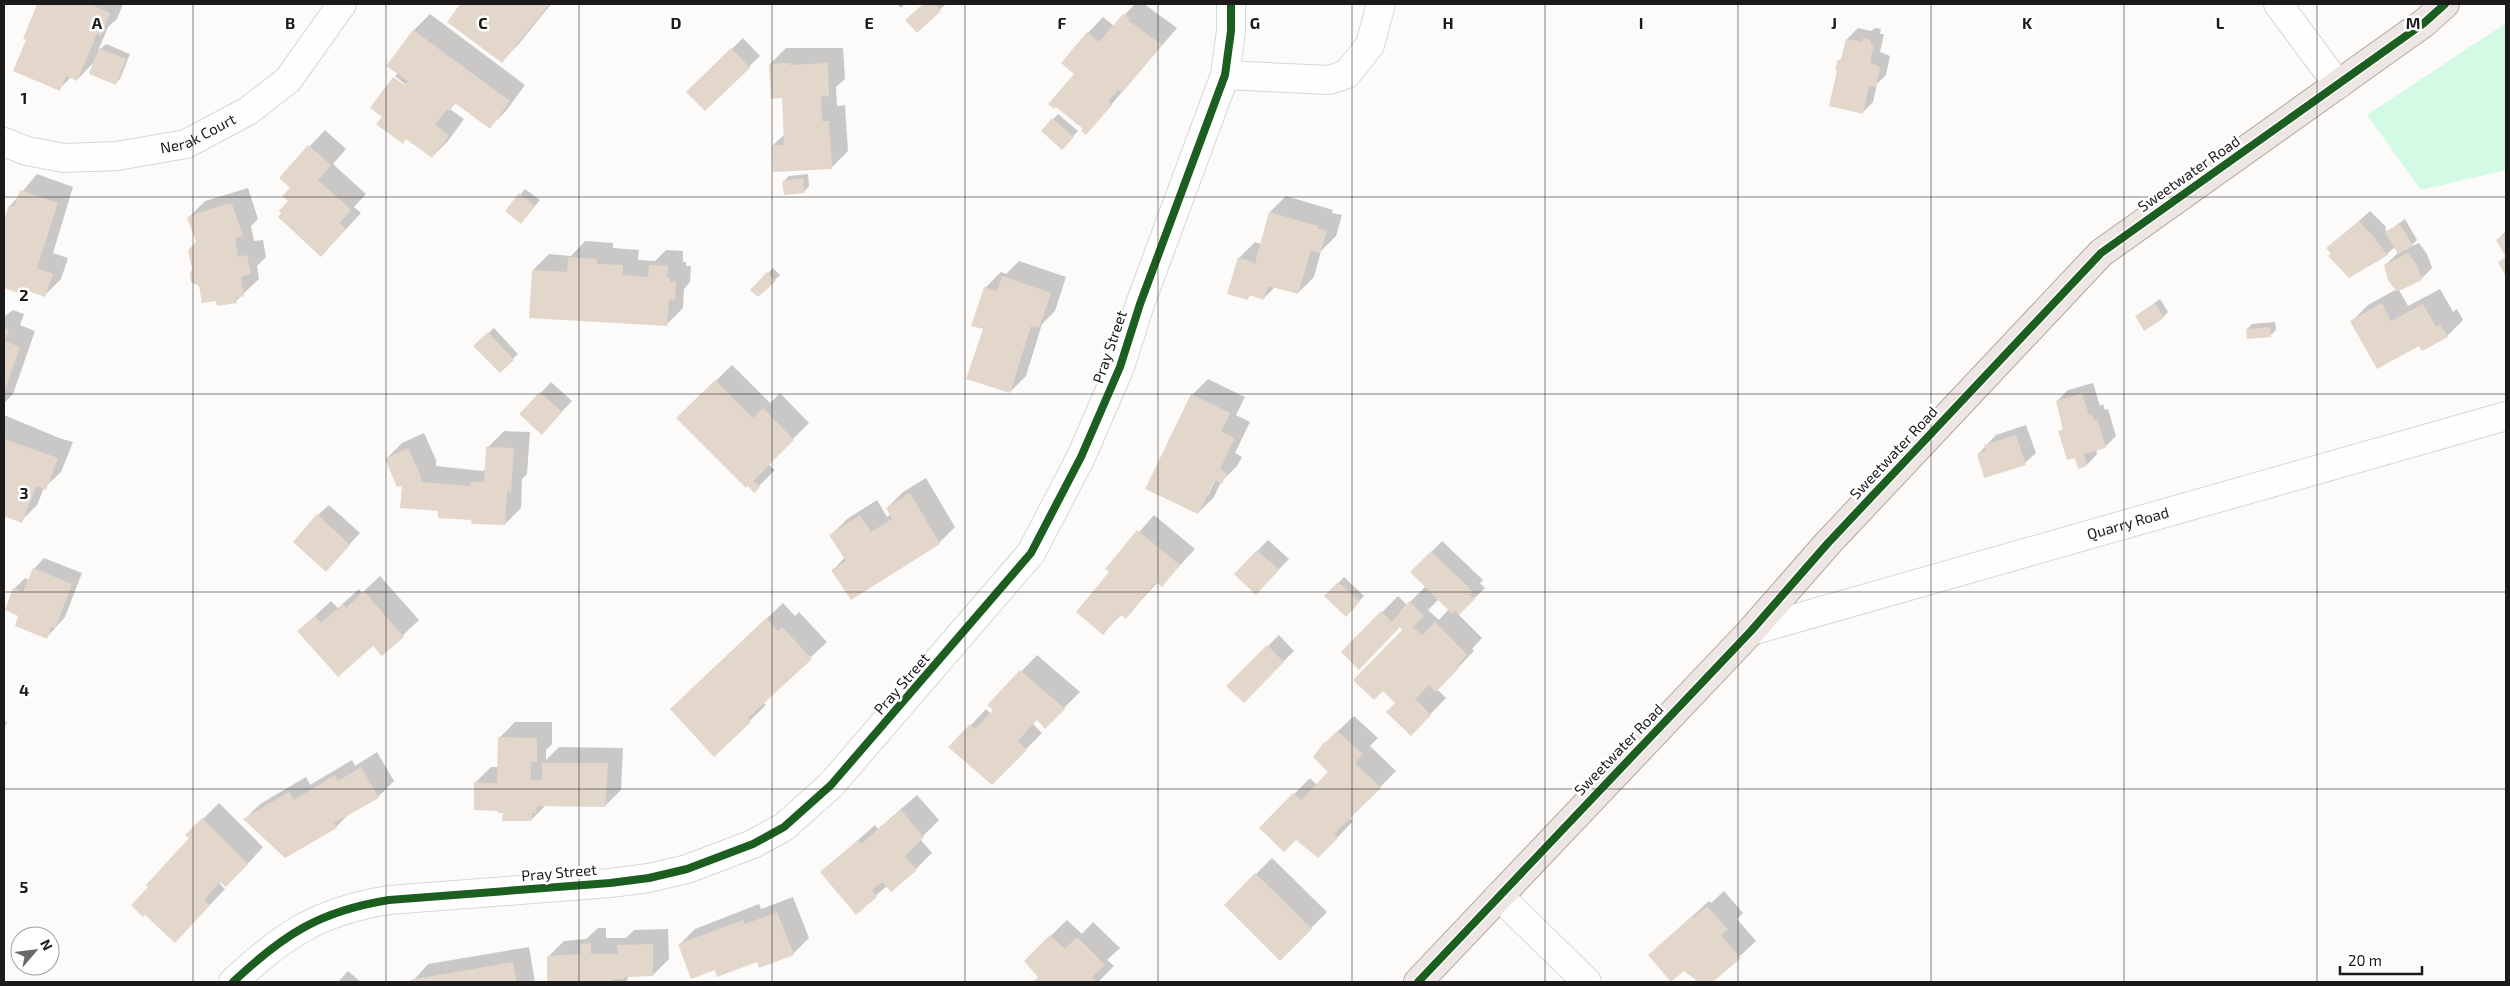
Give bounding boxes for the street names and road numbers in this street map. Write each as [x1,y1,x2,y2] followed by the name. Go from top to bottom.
[159,109,239,156] street label: Nerak Court
[2134,131,2243,215] street label: Sweetwater Road
[1088,308,1130,385] street label: Pray Street
[1846,402,1941,502] street label: Sweetwater Road
[2085,502,2171,544] street label: Quarry Road
[870,649,933,718] street label: Pray Street
[1570,700,1667,799] street label: Sweetwater Road
[520,860,598,884] street label: Pray Street

